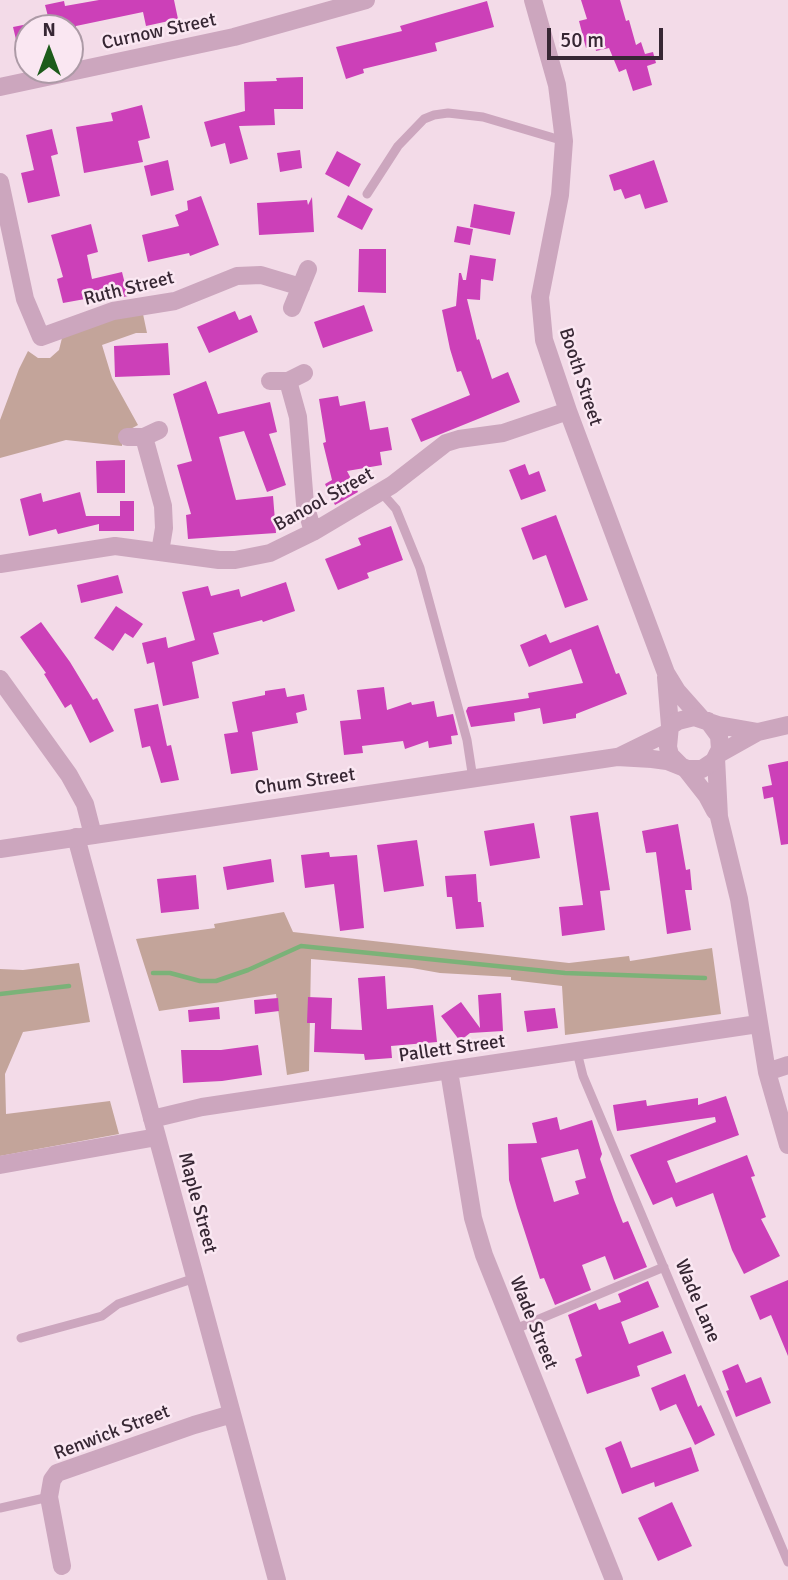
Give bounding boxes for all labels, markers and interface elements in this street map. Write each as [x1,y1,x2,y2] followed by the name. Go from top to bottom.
[100,9,218,55] street label: Curnow Street
[14,14,84,84] north arrow
[550,14,666,58] scale bar
[42,18,56,42] text: N
[560,27,604,53] text: 50 m
[82,267,176,311] street label: Ruth Street
[553,325,607,429] street label: Booth Street
[270,463,378,537] street label: Banool Street
[253,764,357,800] street label: Chum Street
[397,1030,507,1068] street label: Pallett Street
[173,1150,221,1256] street label: Maple Street
[669,1256,725,1346] street label: Wade Lane
[504,1273,562,1373] street label: Wade Street
[51,1400,173,1466] street label: Renwick Street

